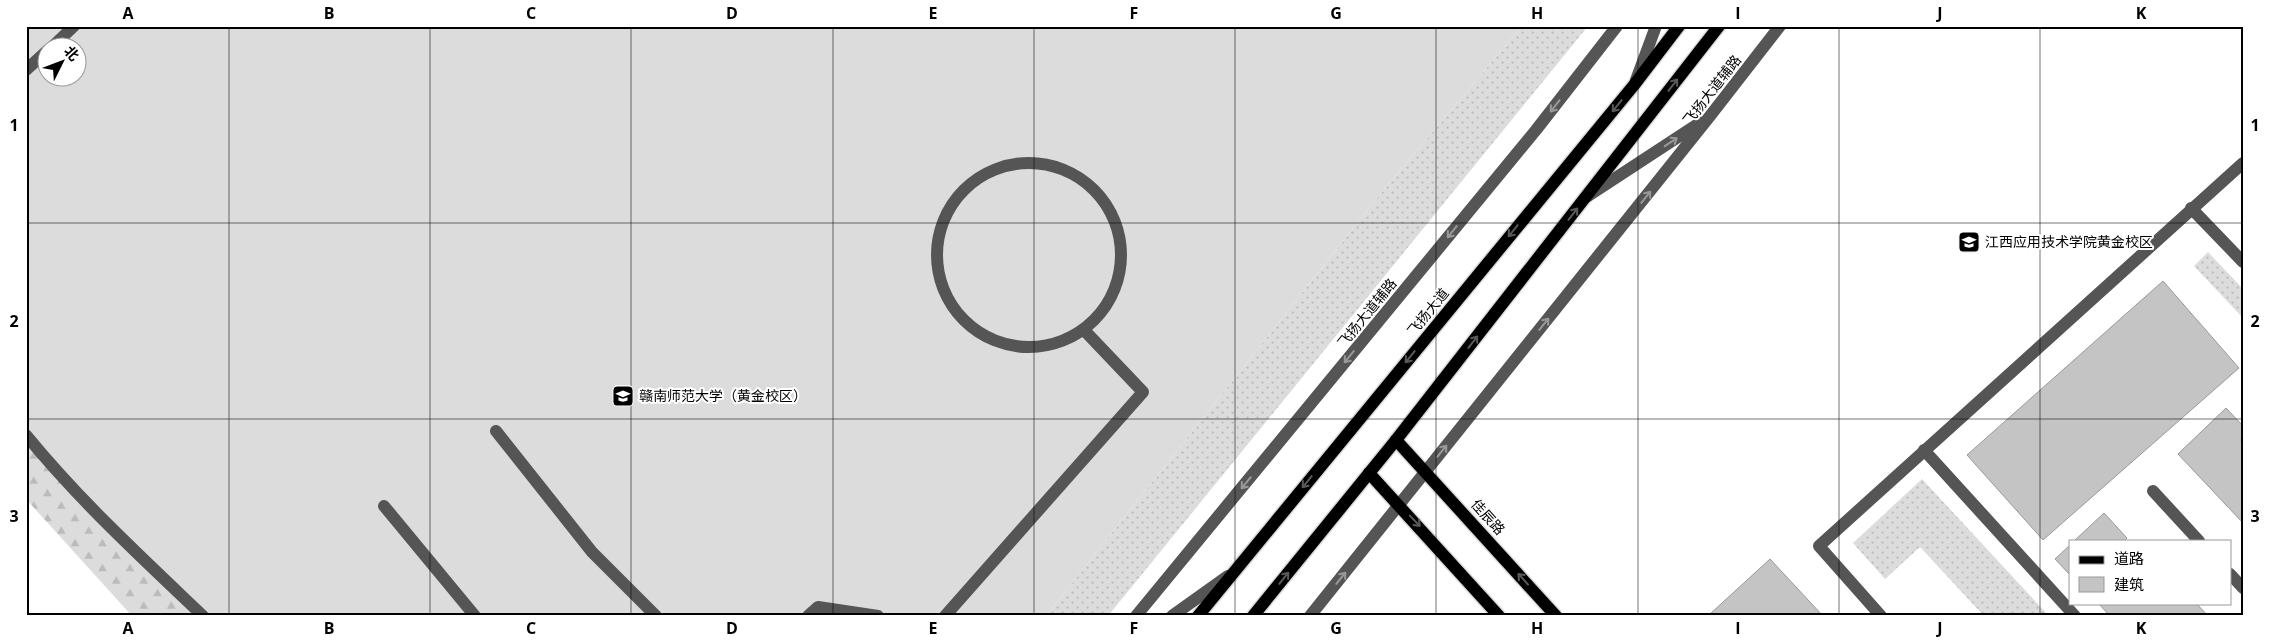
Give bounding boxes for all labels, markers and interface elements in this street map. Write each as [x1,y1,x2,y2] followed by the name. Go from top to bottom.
[122,2,134,24] text: A
[324,2,334,24] text: B
[526,2,536,24] text: C
[726,2,738,24] text: D
[929,2,938,24] text: E
[1130,2,1138,24] text: F
[1330,2,1342,24] text: G
[1531,2,1543,24] text: H
[1735,2,1741,24] text: I
[1935,2,1943,24] text: J
[2136,2,2147,24] text: K
[38,38,88,88] north arrow
[60,41,84,65] text: 北
[1678,51,1745,129] street label: 飞扬大道辅路
[1667,79,1678,92] one-way arrow
[1550,99,1560,113] one-way arrow
[1611,99,1622,112] one-way arrow
[9,114,19,136] text: 1
[2250,114,2260,136] text: 1
[1663,137,1677,147] one-way arrow
[1640,191,1651,204] one-way arrow
[1567,208,1578,221] one-way arrow
[1508,224,1519,237] one-way arrow
[1447,225,1458,238] one-way arrow
[1957,230,1981,254] school or university icon: 江西应用技术学院黄金校区
[1985,232,2153,251] place label: 江西应用技术学院黄金校区
[1333,274,1400,351] street label: 飞扬大道辅路
[1403,284,1453,339] street label: 飞扬大道
[9,310,19,332] text: 2
[2250,310,2260,332] text: 2
[1539,317,1549,331] one-way arrow
[1467,336,1478,349] one-way arrow
[1405,350,1416,363] one-way arrow
[1343,351,1355,364] one-way arrow
[611,384,635,408] school or university icon: 赣南师范大学（黄金校区）
[639,386,807,405] place label: 赣南师范大学（黄金校区）
[1437,445,1448,458] one-way arrow
[1301,475,1312,488] one-way arrow
[1240,476,1251,489] one-way arrow
[1467,495,1509,539] street label: 佳辰路
[9,505,19,527] text: 3
[2250,505,2260,527] text: 3
[1408,515,1421,527] one-way arrow
[2069,540,2232,604] legend
[2114,548,2144,568] text: 道路
[1278,572,1289,585] one-way arrow
[1335,572,1346,585] one-way arrow
[1517,573,1529,586] one-way arrow
[2114,574,2144,594] text: 建筑
[122,617,134,639] text: A
[324,617,334,639] text: B
[526,617,536,639] text: C
[726,617,738,639] text: D
[929,617,938,639] text: E
[1130,617,1138,639] text: F
[1330,617,1342,639] text: G
[1531,617,1543,639] text: H
[1735,617,1741,639] text: I
[1935,617,1943,639] text: J
[2136,617,2147,639] text: K

